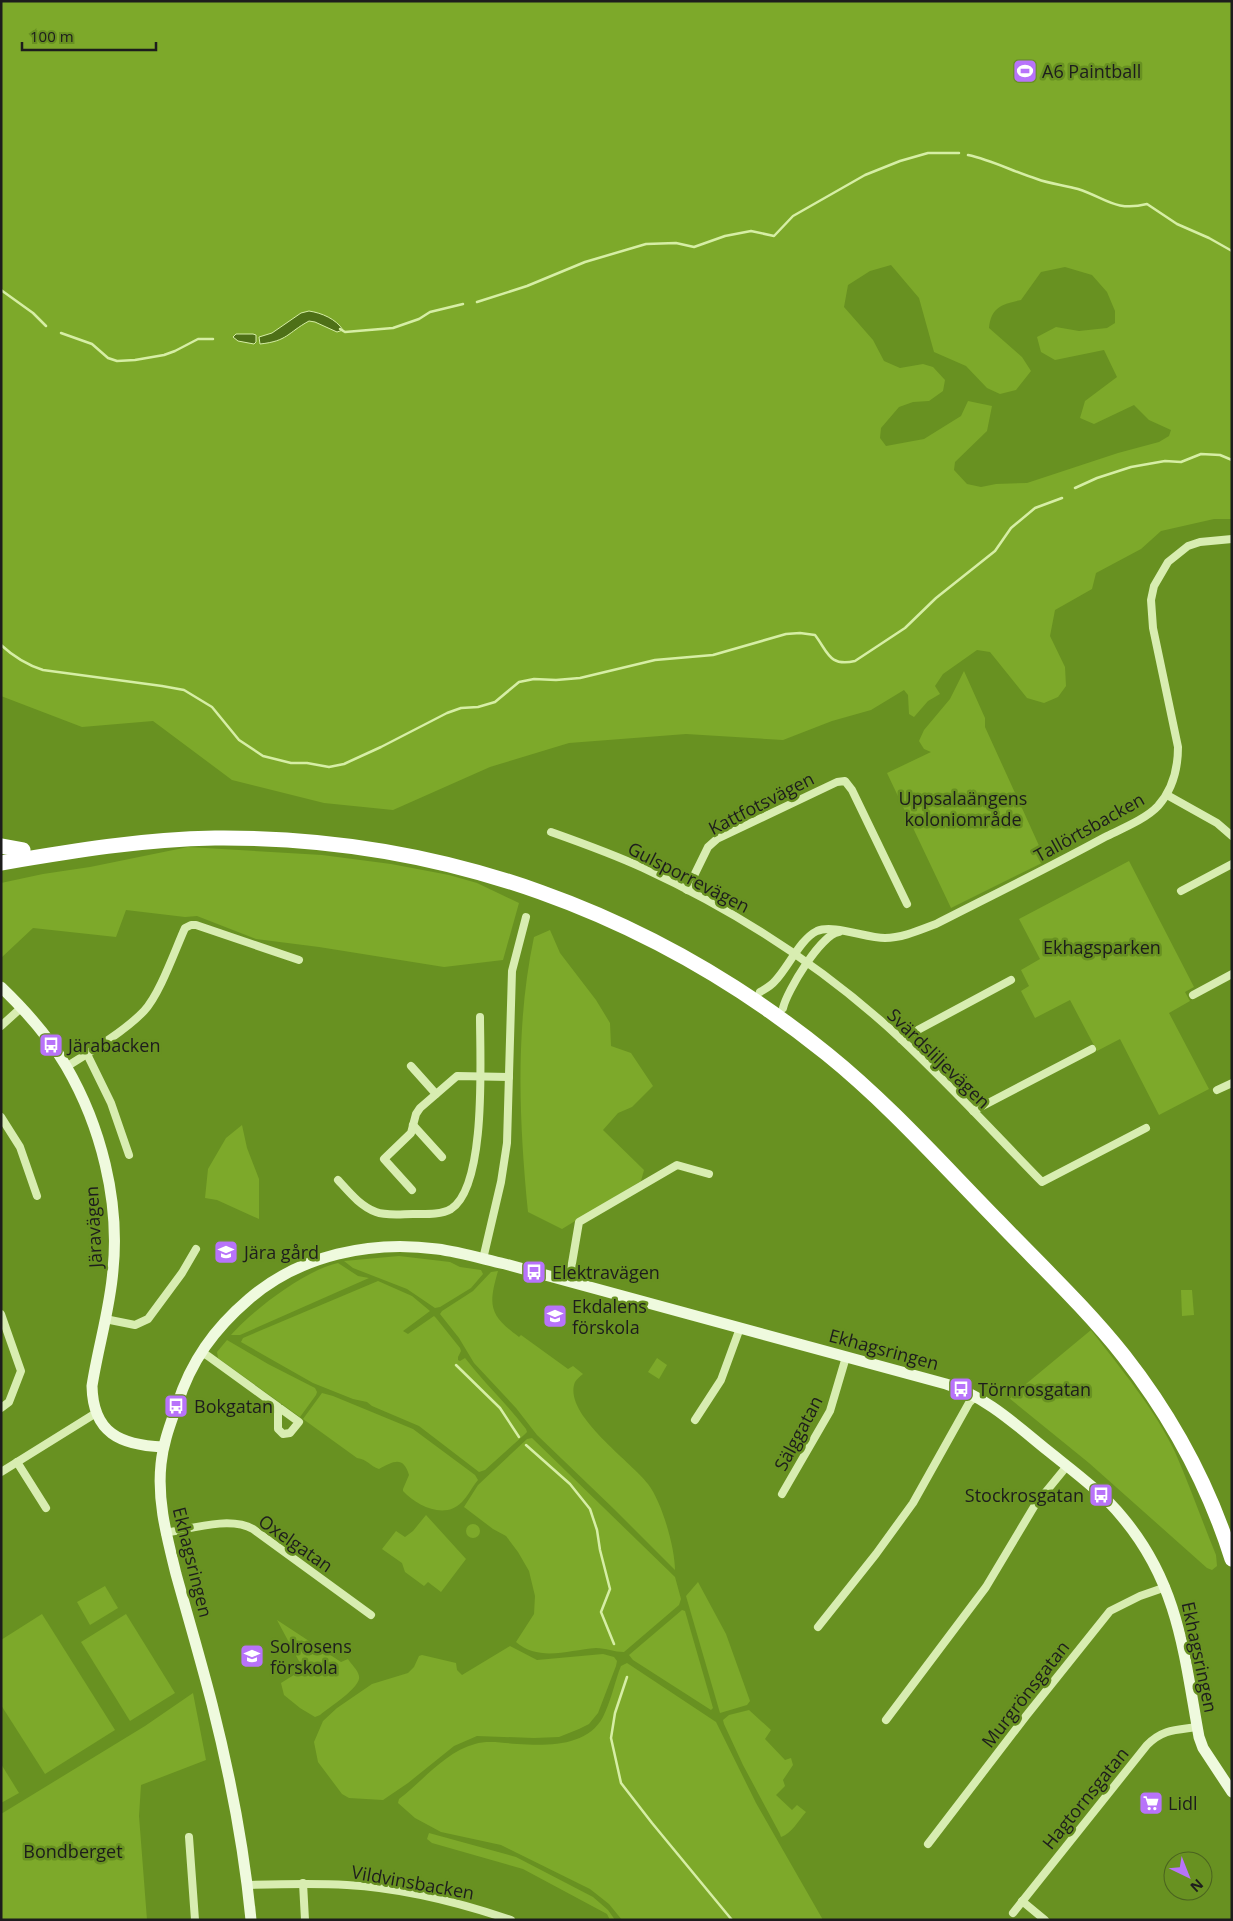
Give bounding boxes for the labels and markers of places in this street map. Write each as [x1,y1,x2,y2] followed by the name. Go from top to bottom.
[1012,58,1038,84] sports icon: A6 Paintball
[1042,59,1141,83] place label: A6 Paintball
[38,1032,64,1058] bus stop icon: Järabacken
[66,1033,160,1057] place label: Järabacken
[213,1239,239,1265] school or university icon: Jära gård
[242,1240,319,1264] place label: Jära gård
[521,1259,547,1285] bus stop icon: Elektravägen
[552,1260,660,1284] place label: Elektravägen
[572,1294,647,1339] place label: Ekdalens förskola
[542,1303,568,1329] school or university icon: Ekdalens förskola
[948,1376,974,1402] bus stop icon: Törnrosgatan
[978,1377,1091,1401] place label: Törnrosgatan
[163,1393,189,1419] bus stop icon: Bokgatan
[194,1394,273,1418] place label: Bokgatan
[1088,1482,1114,1508] bus stop icon: Stockrosgatan
[965,1483,1084,1507] place label: Stockrosgatan
[270,1634,352,1679] place label: Solrosens förskola
[239,1643,265,1669] school or university icon: Solrosens förskola
[1138,1790,1164,1816] supermarket icon: Lidl
[1168,1791,1198,1815] place label: Lidl

